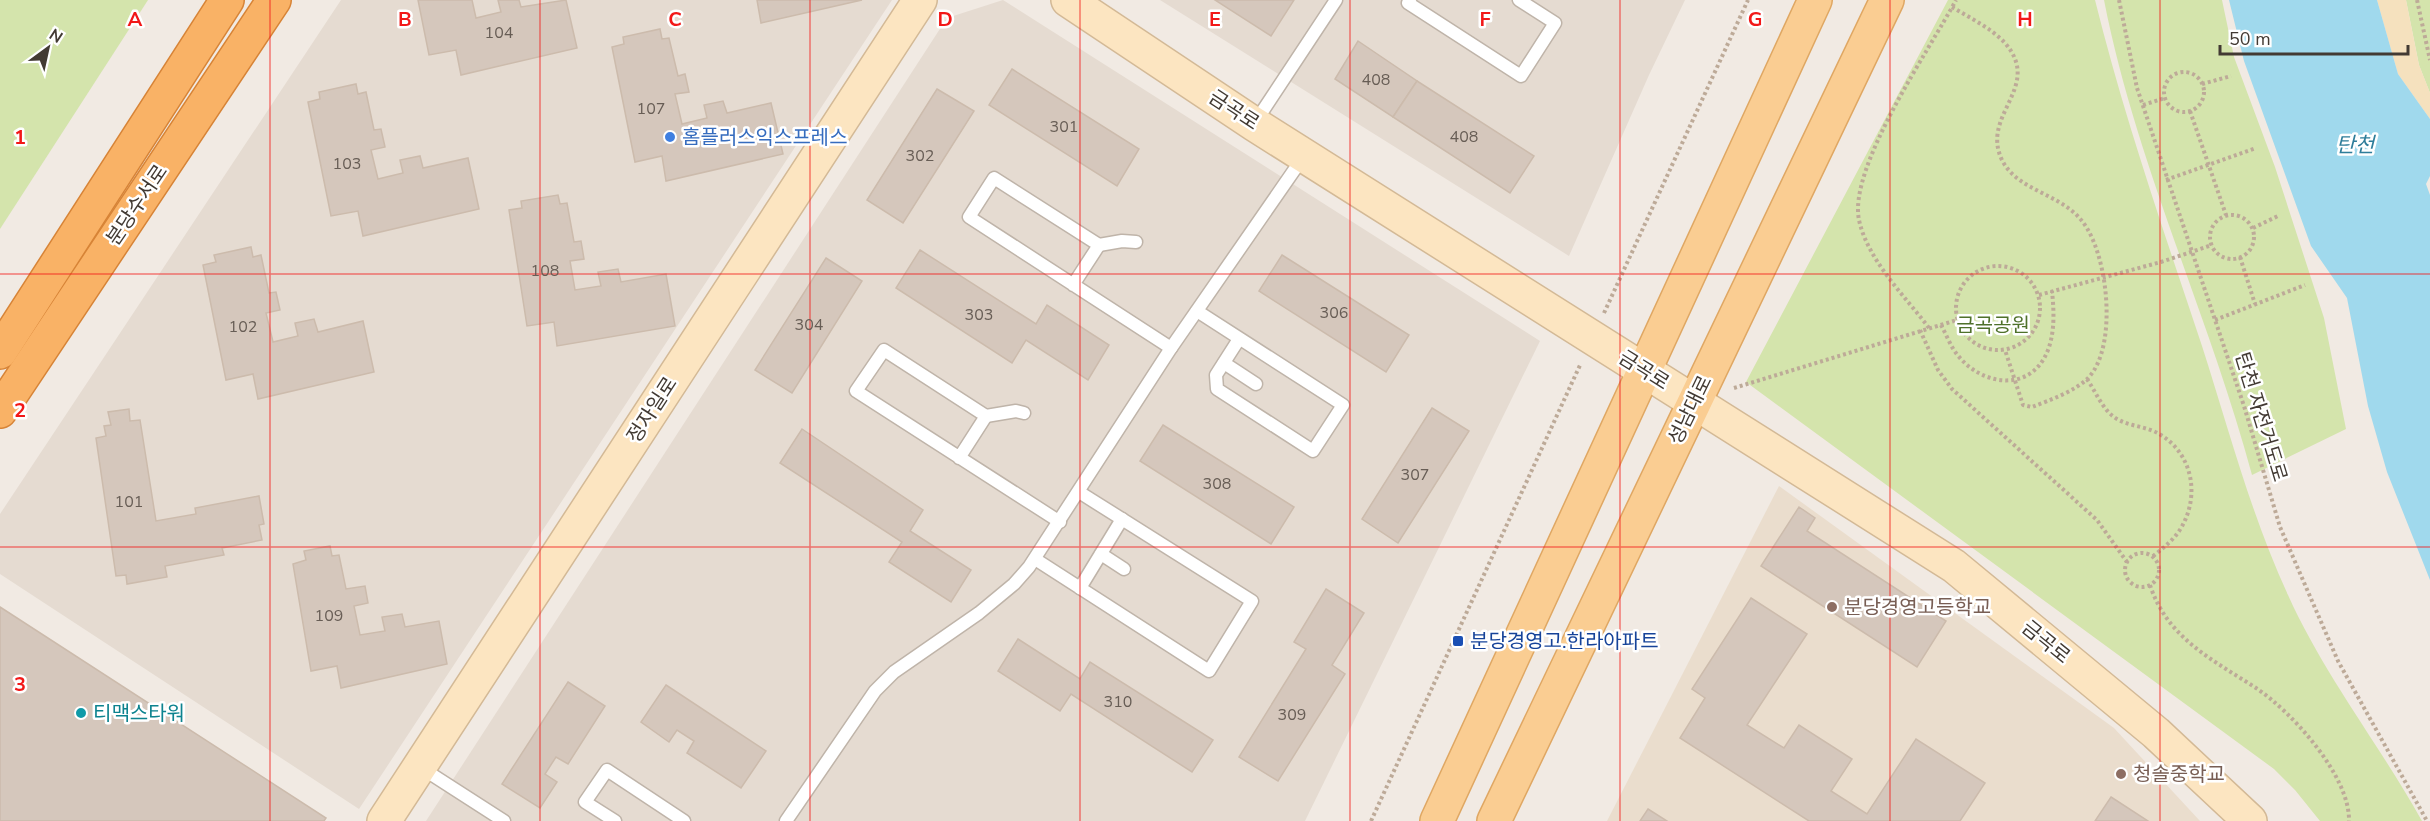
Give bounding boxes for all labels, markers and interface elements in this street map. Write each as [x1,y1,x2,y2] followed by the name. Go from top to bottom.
[128,6,143,33] text: A
[398,6,412,33] text: B
[668,6,682,33] text: C
[937,6,953,33] text: D
[1209,6,1221,33] text: E
[1479,6,1491,33] text: F
[1748,6,1762,33] text: G
[2017,6,2033,33] text: H
[18,18,78,78] north arrow
[2220,18,2408,56] scale bar
[485,22,514,44] house number: 104
[45,24,67,49] text: N
[2229,27,2271,51] text: 50 m
[1362,69,1390,91] house number: 408
[1203,84,1265,136] street label: 금곡로
[637,98,665,120] house number: 107
[1050,116,1078,138] house number: 301
[14,124,26,151] text: 1
[682,124,848,151] place label: 홈플러스익스프레스
[1450,126,1478,148] house number: 408
[663,130,677,144] marker: 홈플러스익스프레스
[2336,131,2377,159] water label: 탄천
[906,145,934,167] house number: 302
[333,153,361,175] house number: 103
[100,159,174,251] street label: 분당수서로
[531,260,559,282] house number: 108
[1320,302,1348,324] house number: 306
[965,304,993,326] house number: 303
[1956,312,2030,339] park label: 금곡공원
[795,314,824,336] house number: 304
[229,316,257,338] house number: 102
[1613,344,1675,396] street label: 금곡로
[2229,349,2293,485] street label: 탄천 자전거도로
[1662,371,1718,449] street label: 성남대로
[621,372,683,448] street label: 정자일로
[14,397,26,424] text: 2
[1401,464,1429,486] house number: 307
[1203,473,1231,495] house number: 308
[115,491,143,513] house number: 101
[1844,594,1991,621] place label: 분당경영고등학교
[1825,600,1839,614] marker: 분당경영고등학교
[315,605,343,627] house number: 109
[2016,614,2076,670] street label: 금곡로
[1470,628,1659,655] place label: 분당경영고.한라아파트
[1451,634,1465,648] marker: 분당경영고.한라아파트
[14,671,26,698] text: 3
[1104,691,1132,713] house number: 310
[93,700,185,727] place label: 티맥스타워
[1278,704,1306,726] house number: 309
[74,706,88,720] marker: 티맥스타워
[2133,761,2225,788] place label: 청솔중학교
[2114,767,2128,781] marker: 청솔중학교

